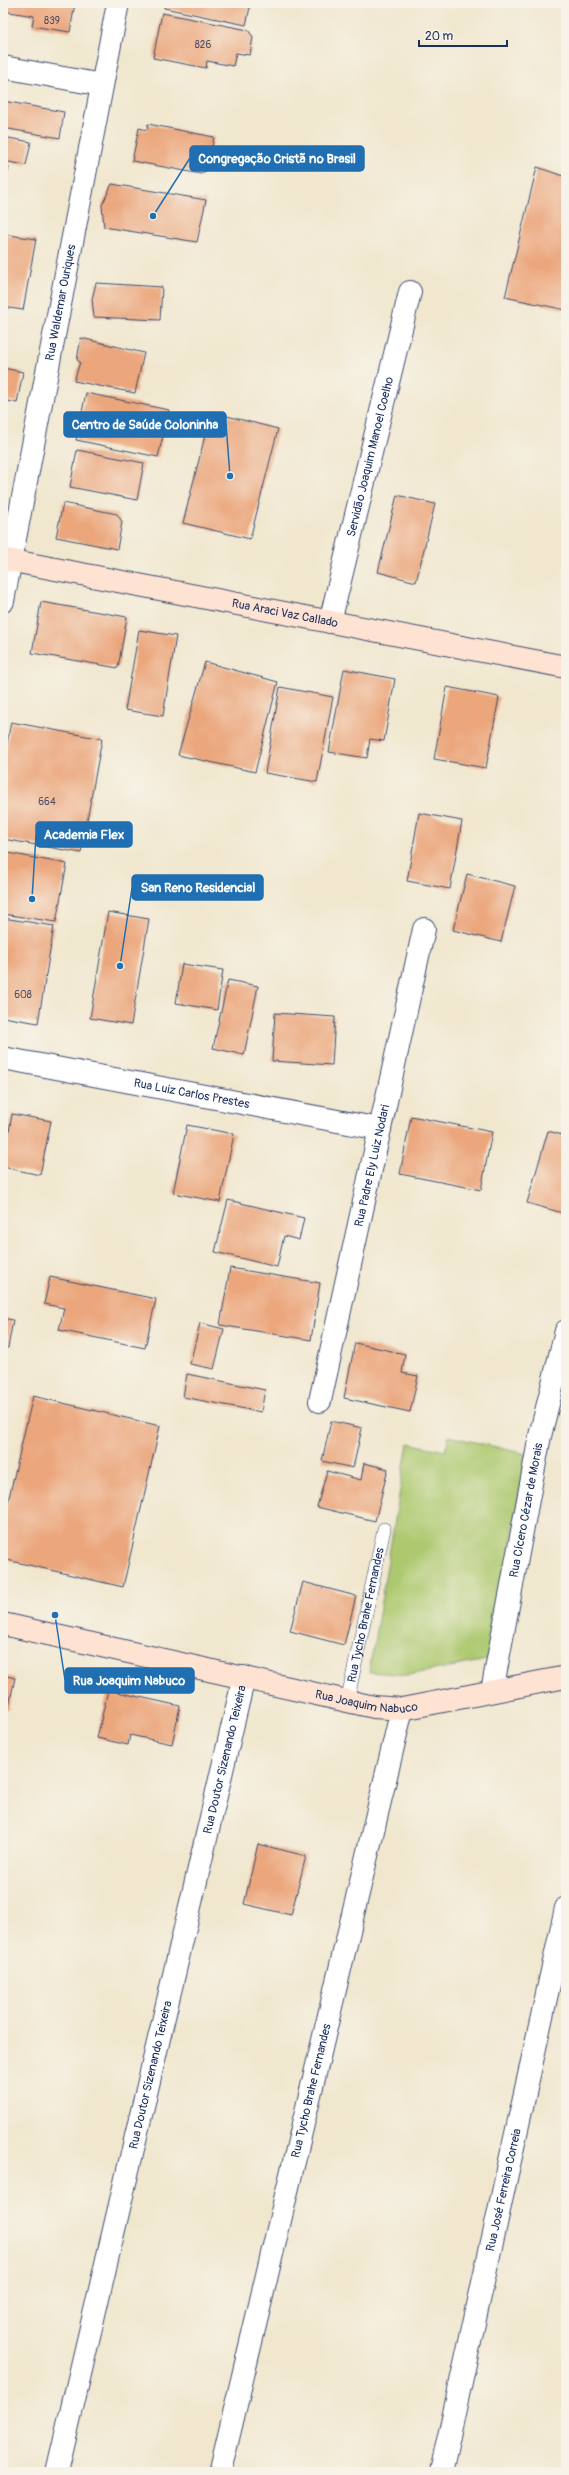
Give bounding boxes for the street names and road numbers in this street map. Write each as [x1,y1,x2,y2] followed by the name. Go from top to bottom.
[42,243,79,362] street label: Rua Waldemar Ouriques
[343,375,397,538] street label: Servidão Joaquim Manoel Coelho
[230,596,340,631] street label: Rua Araci Vaz Callado
[133,1075,251,1112] street label: Rua Luiz Carlos Prestes
[351,1103,393,1228] street label: Rua Padre Ely Luiz Nodari
[506,1441,546,1579] street label: Rua Cícero Cézar de Morais
[344,1546,387,1684] street label: Rua Tycho Brahe Fernandes
[200,1683,249,1835] street label: Rua Doutor Sizenando Teixeira
[314,1687,419,1717] street label: Rua Joaquim Nabuco
[126,1999,175,2151] street label: Rua Doutor Sizenando Teixeira
[288,2021,334,2159] street label: Rua Tycho Brahe Fernandes
[483,2127,525,2253] street label: Rua José Ferreira Correia

